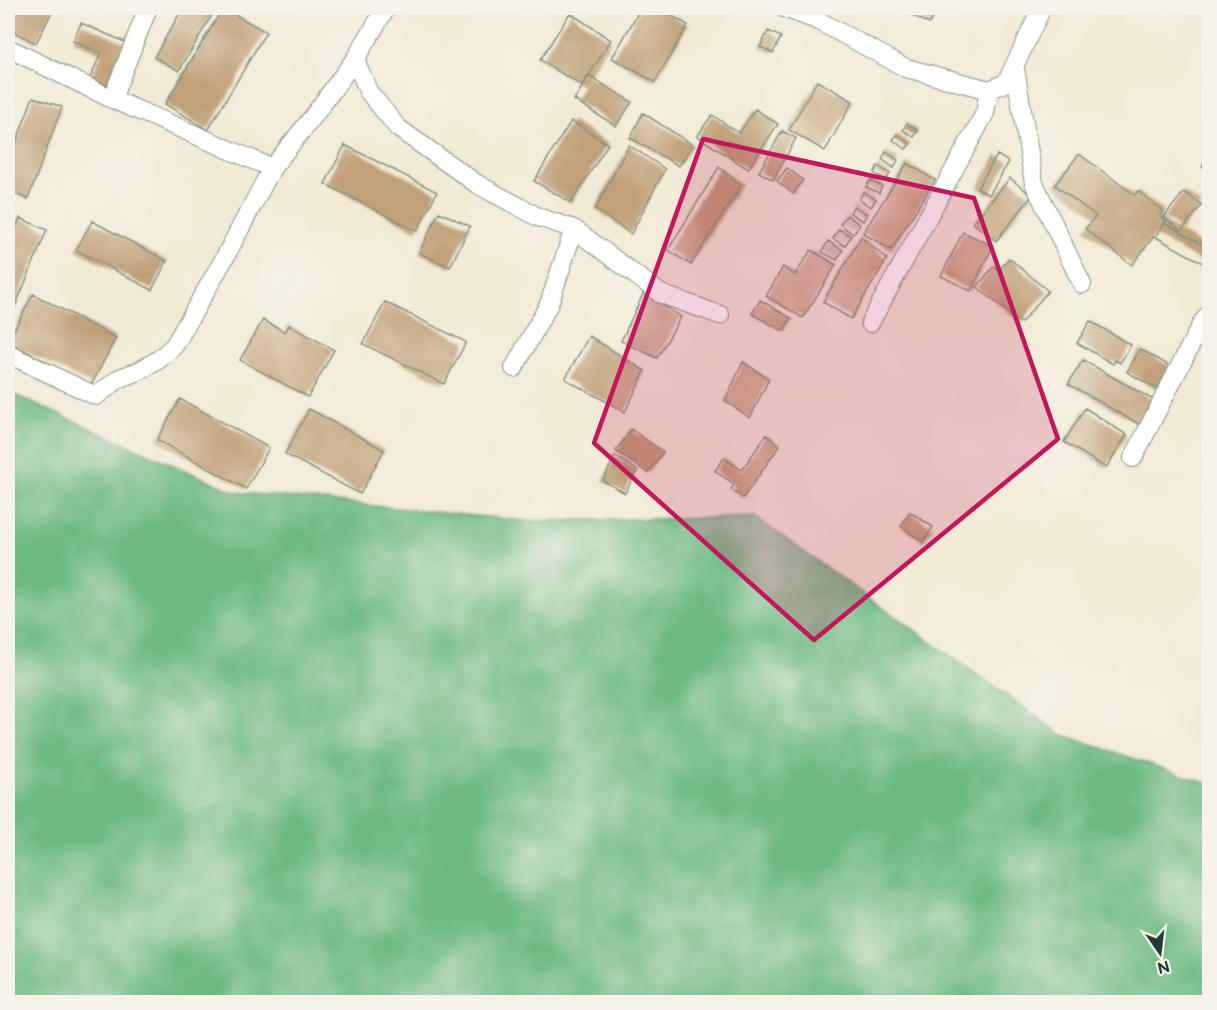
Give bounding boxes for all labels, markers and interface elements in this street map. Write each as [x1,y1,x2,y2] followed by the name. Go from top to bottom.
[1130,923,1190,983] north arrow
[1155,955,1171,977] text: N

